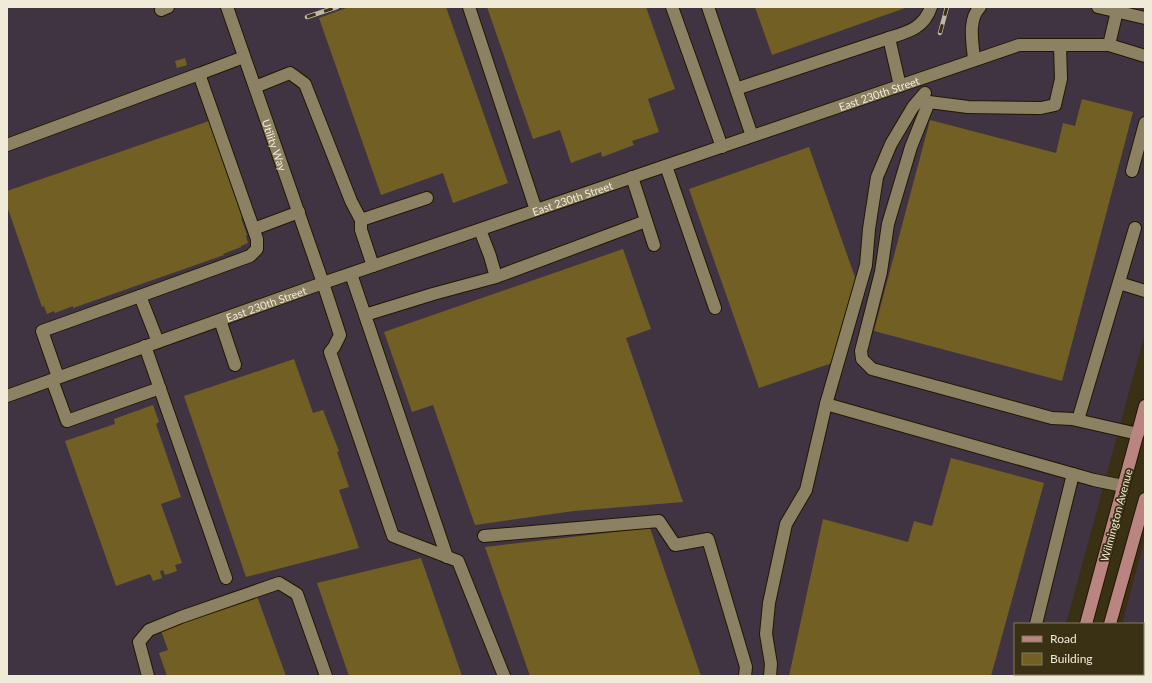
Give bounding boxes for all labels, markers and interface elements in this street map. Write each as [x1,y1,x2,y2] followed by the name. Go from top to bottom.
[837,73,921,113] street label: East 230th Street
[260,117,290,173] street label: Utility Way
[530,178,614,218] street label: East 230th Street
[224,283,308,324] street label: East 230th Street
[1097,467,1135,563] street label: Wilmington Avenue
[1014,623,1144,675] legend
[1050,631,1077,646] text: Road
[1050,651,1093,666] text: Building

